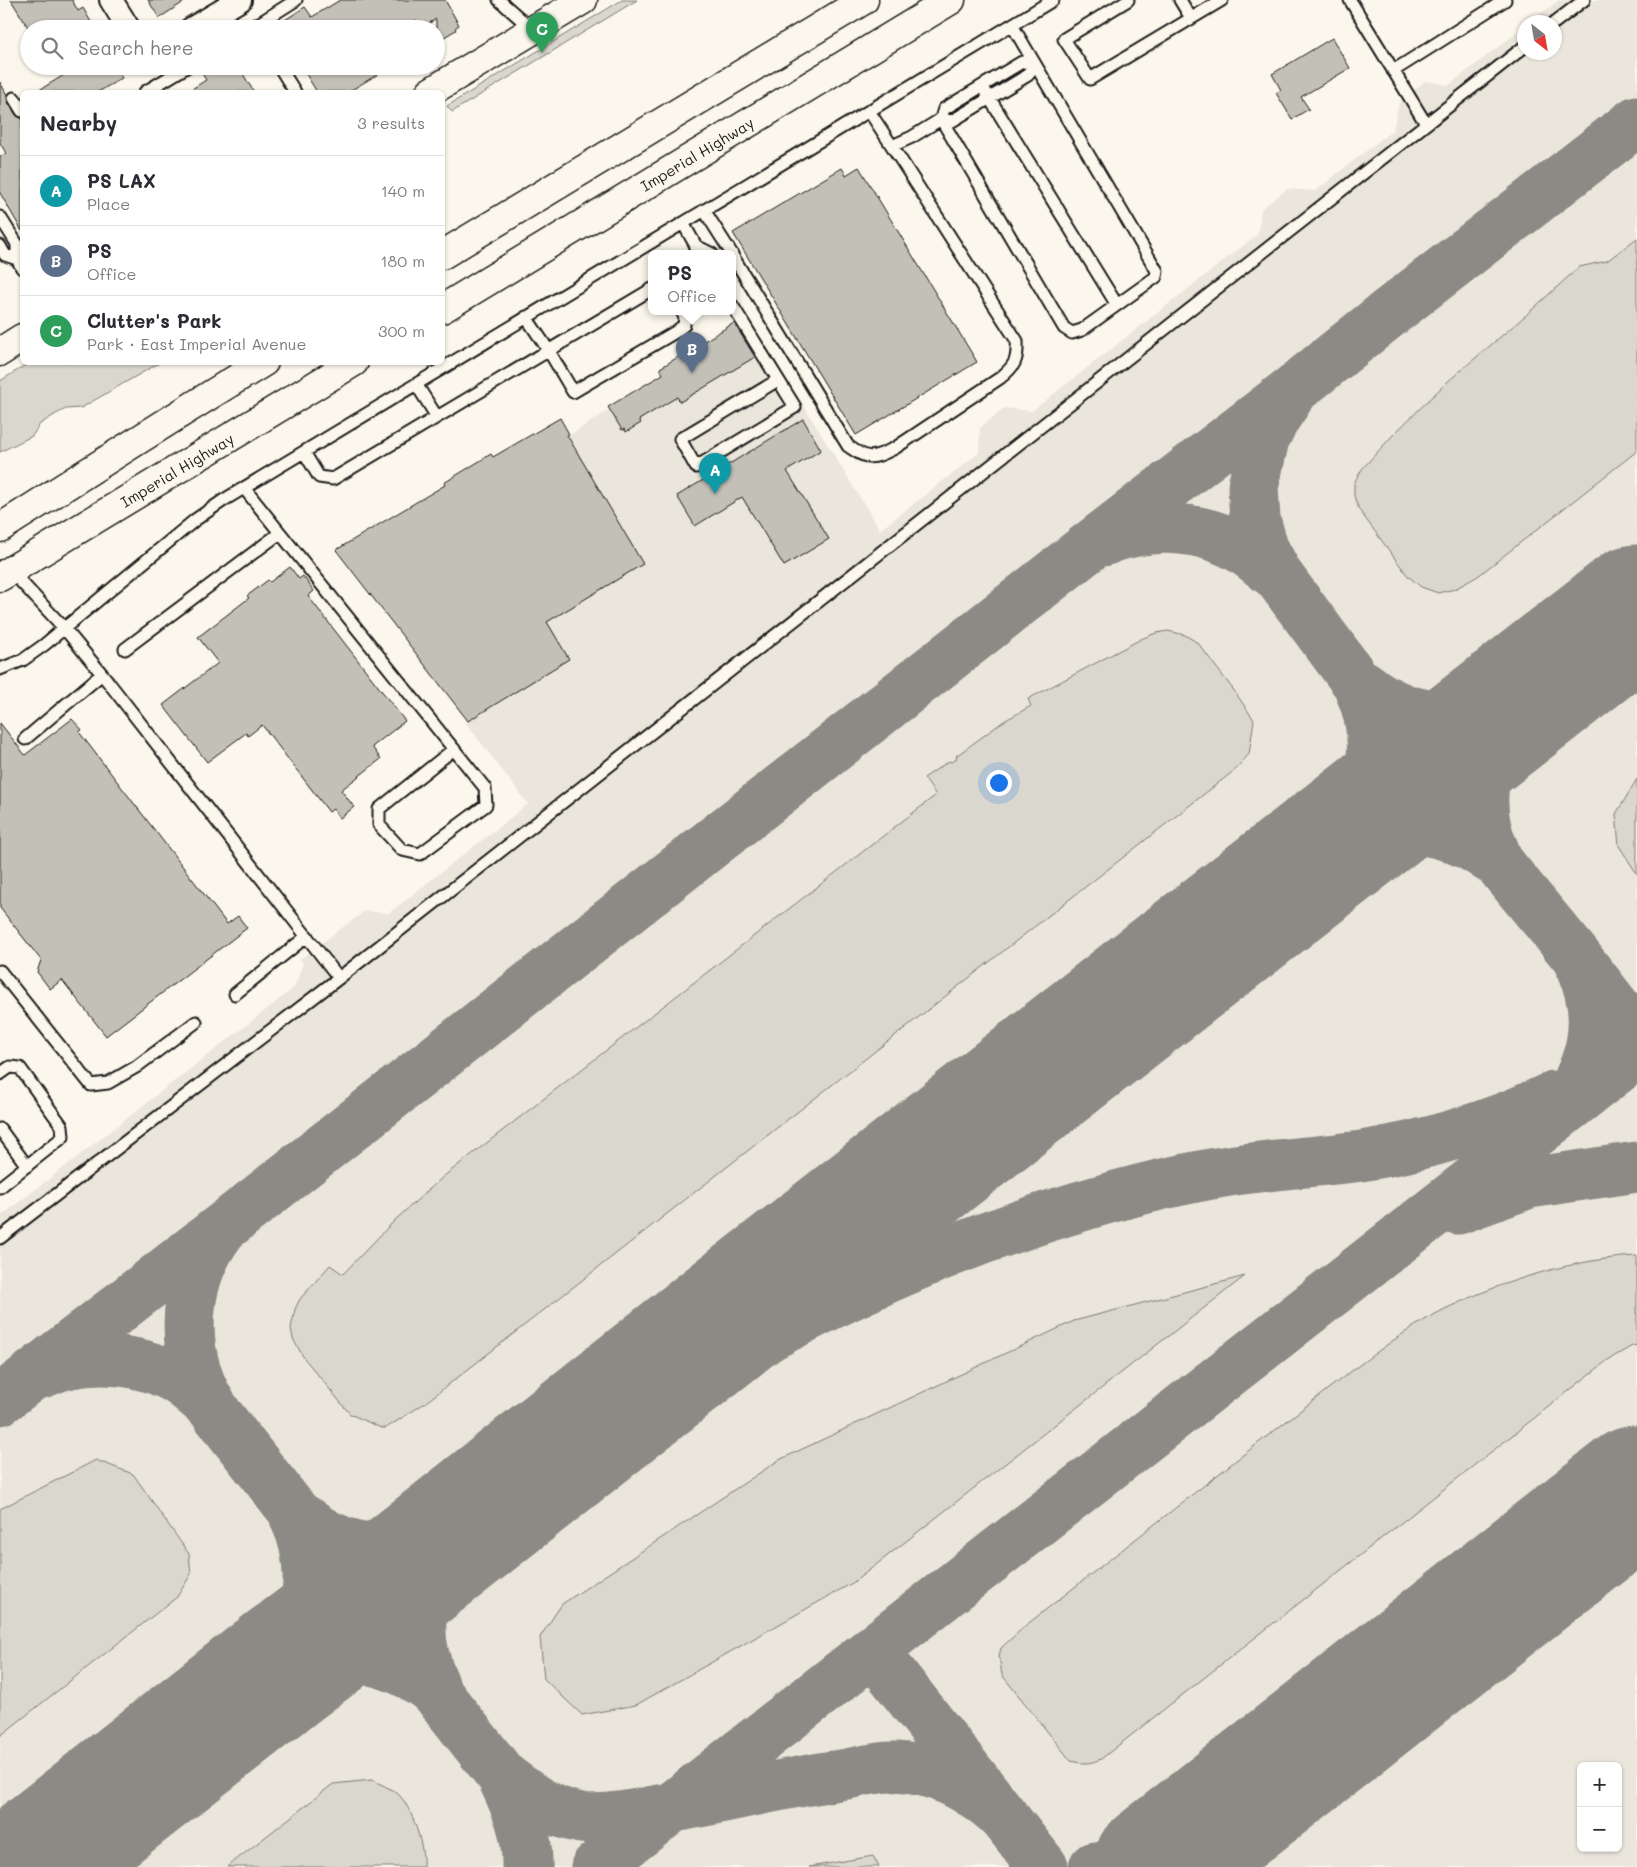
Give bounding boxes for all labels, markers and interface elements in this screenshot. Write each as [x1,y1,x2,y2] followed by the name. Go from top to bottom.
[526,12,558,53] pin: C
[1517,15,1562,60] north arrow
[20,20,445,75] search box
[38,34,66,62] icon: search
[78,35,194,60] text: Search here
[40,109,117,136] text: Nearby
[357,112,425,133] text: 3 results
[637,112,757,196] street label: Imperial Highway
[87,168,156,193] text: PS LAX
[50,180,62,201] text: A
[381,180,425,201] text: 140 m
[87,193,130,214] text: Place
[87,238,112,263] text: PS
[51,250,61,271] text: B
[380,250,425,271] text: 180 m
[648,250,736,315] popup
[667,260,692,285] text: PS
[87,263,136,284] text: Office
[667,285,717,306] text: Office
[87,308,221,333] text: Clutter's Park
[50,320,62,341] text: C
[378,320,425,341] text: 300 m
[676,332,708,373] pin: B
[87,333,307,354] text: Park · East Imperial Avenue
[117,428,237,512] street label: Imperial Highway
[699,453,731,494] pin: A
[986,770,1012,796] your location
[1577,1762,1622,1852] map controls
[1577,1762,1622,1807] button: +
[1577,1807,1622,1852] button: −

